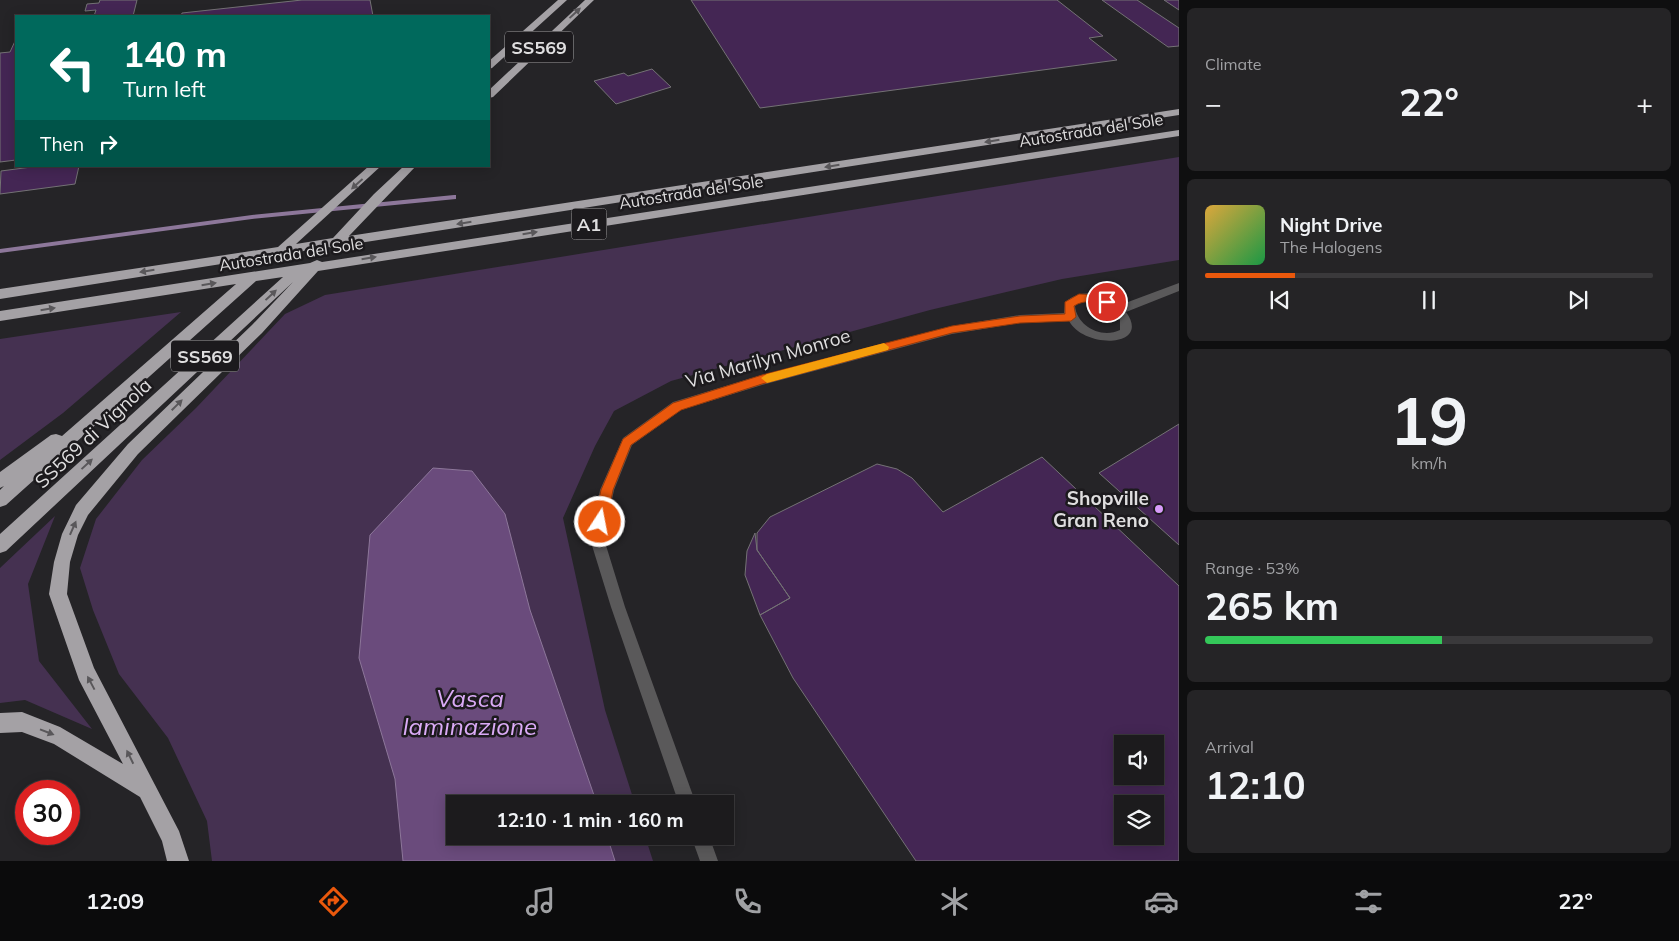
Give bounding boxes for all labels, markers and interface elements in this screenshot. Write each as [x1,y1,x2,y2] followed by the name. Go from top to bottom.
[569,7,581,19] one-way arrow
[123,32,227,76] text: 140 m
[505,32,573,62] road number: SS569
[40,35,105,100] icon: left
[1205,54,1261,74] text: Climate
[123,75,206,103] text: Turn left
[1399,78,1459,126] text: 22°
[1205,86,1222,121] text: −
[1636,86,1653,121] text: +
[1017,109,1165,151] street label: Autostrada del Sole
[94,130,122,158] icon: right
[40,132,84,156] text: Then
[984,137,1000,145] one-way arrow
[824,162,840,170] one-way arrow
[617,171,765,213] street label: Autostrada del Sole
[351,178,363,190] one-way arrow
[572,208,606,240] road number: A1
[1280,213,1382,237] text: Night Drive
[455,219,471,227] one-way arrow
[522,229,538,237] one-way arrow
[217,233,365,275] street label: Autostrada del Sole
[1280,237,1382,257] text: The Halogens
[362,254,378,262] one-way arrow
[139,268,155,276] one-way arrow
[201,279,217,287] one-way arrow
[1086,281,1128,323] pin
[1266,286,1294,314] icon: previous
[1415,286,1443,314] icon: pause
[1564,286,1592,314] icon: next
[1093,288,1121,316] icon: arrive
[265,289,277,301] one-way arrow
[41,304,57,312] one-way arrow
[683,323,853,393] street label: Via Marilyn Monroe
[171,341,239,372] road number: SS569
[30,373,156,493] street label: SS569 di Vignola
[1390,380,1468,461] text: 19
[171,399,183,411] one-way arrow
[1411,453,1447,473] text: km/h
[81,459,94,470] one-way arrow
[1053,486,1149,532] place label: Shopville Gran Reno
[573,495,625,547] position arrow
[1153,503,1165,515] marker: Shopville Gran Reno
[69,521,77,535] one-way arrow
[1205,558,1300,578] text: Range · 53%
[1205,582,1339,630] text: 265 km
[87,675,95,690] one-way arrow
[403,683,537,741] water label: Vasca laminazione
[40,728,54,736] one-way arrow
[1114,735,1164,845] map controls
[1114,735,1164,785] button: sound
[1205,737,1254,757] text: Arrival
[125,750,134,765] one-way arrow
[1205,761,1306,809] text: 12:10
[15,780,80,845] speed limit sign: 30
[1114,795,1164,845] button: layers
[496,808,684,832] text: 12:10 · 1 min · 160 m
[316,884,351,919] icon: directions
[523,884,558,919] icon: music
[730,884,765,919] icon: phone
[937,884,972,919] icon: climate
[1144,884,1179,919] icon: car
[1351,884,1386,919] icon: filters
[86,887,144,915] text: 12:09
[1558,887,1593,915] text: 22°

